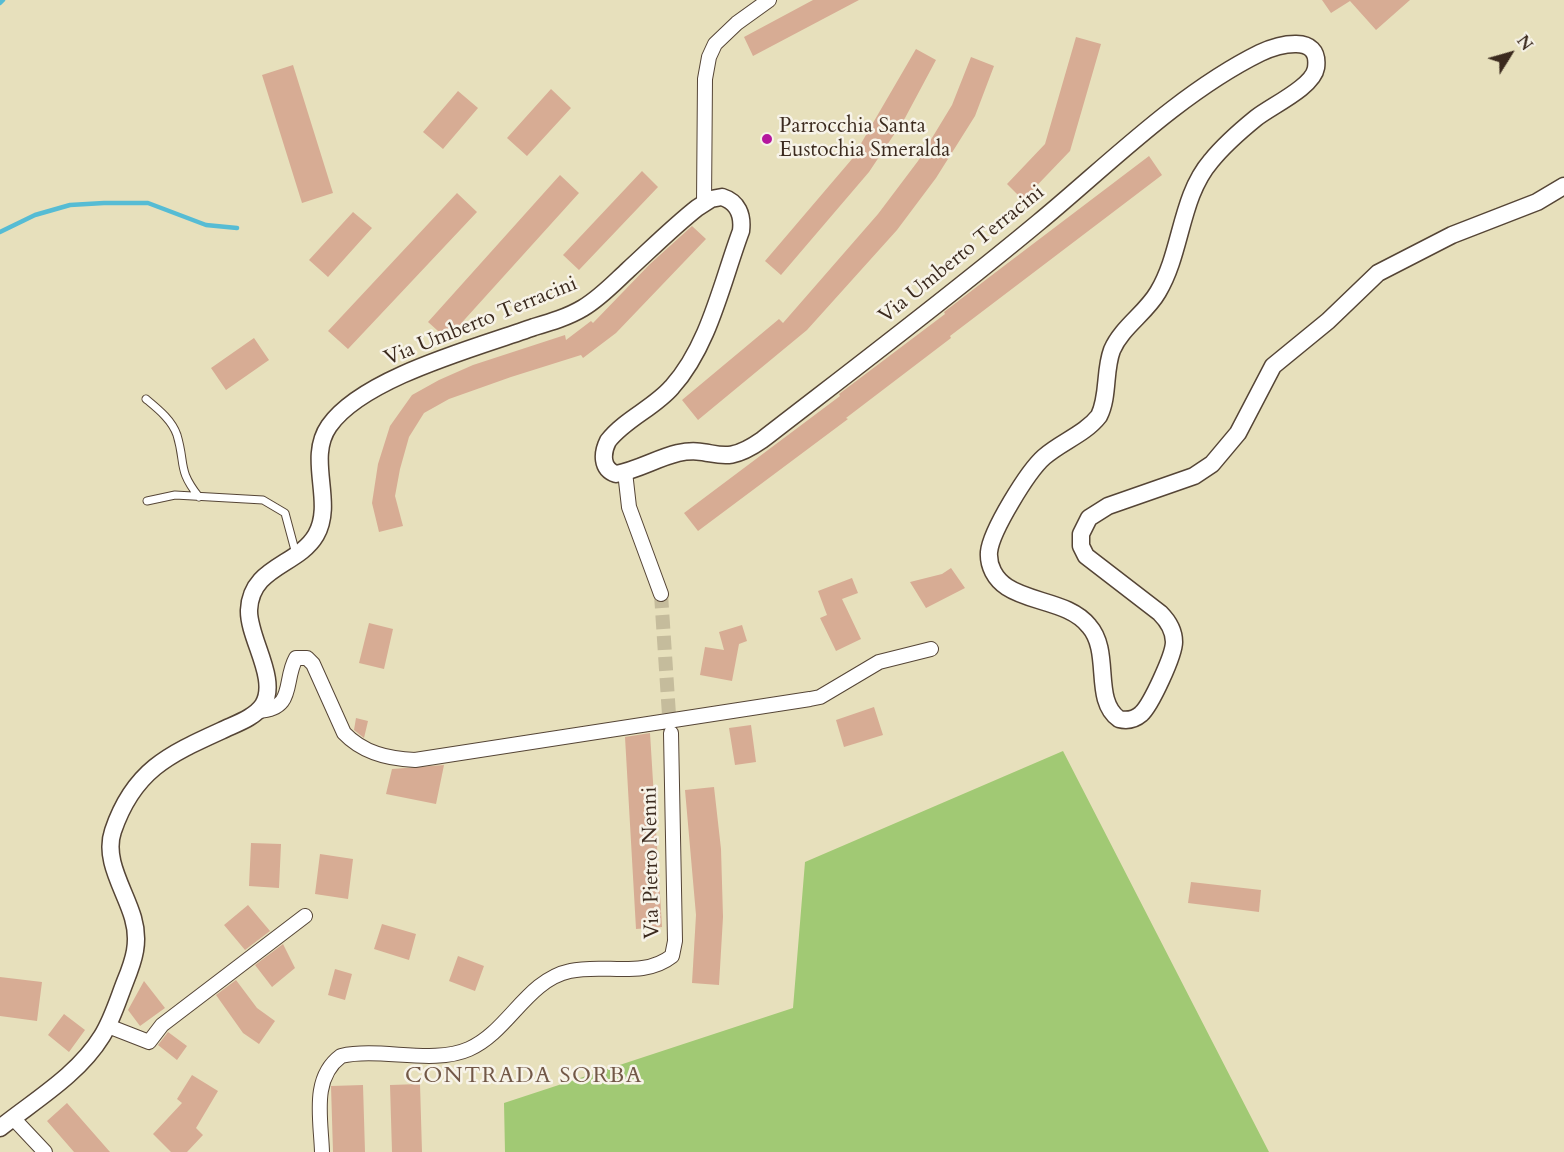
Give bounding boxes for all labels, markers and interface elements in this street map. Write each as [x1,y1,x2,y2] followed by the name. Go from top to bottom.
[1480,24,1540,84] north arrow
[1511,31,1537,55] text: N
[779,114,950,164] place label: Parrocchia Santa Eustochia Smeralda
[760,132,774,146] marker: Parrocchia Santa Eustochia Smeralda
[874,180,1050,330] street label: Via Umberto Terracini
[381,272,581,372] street label: Via Umberto Terracini
[638,787,666,939] street label: Via Pietro Nenni
[405,1064,643,1090] district label: CONTRADA SORBA

